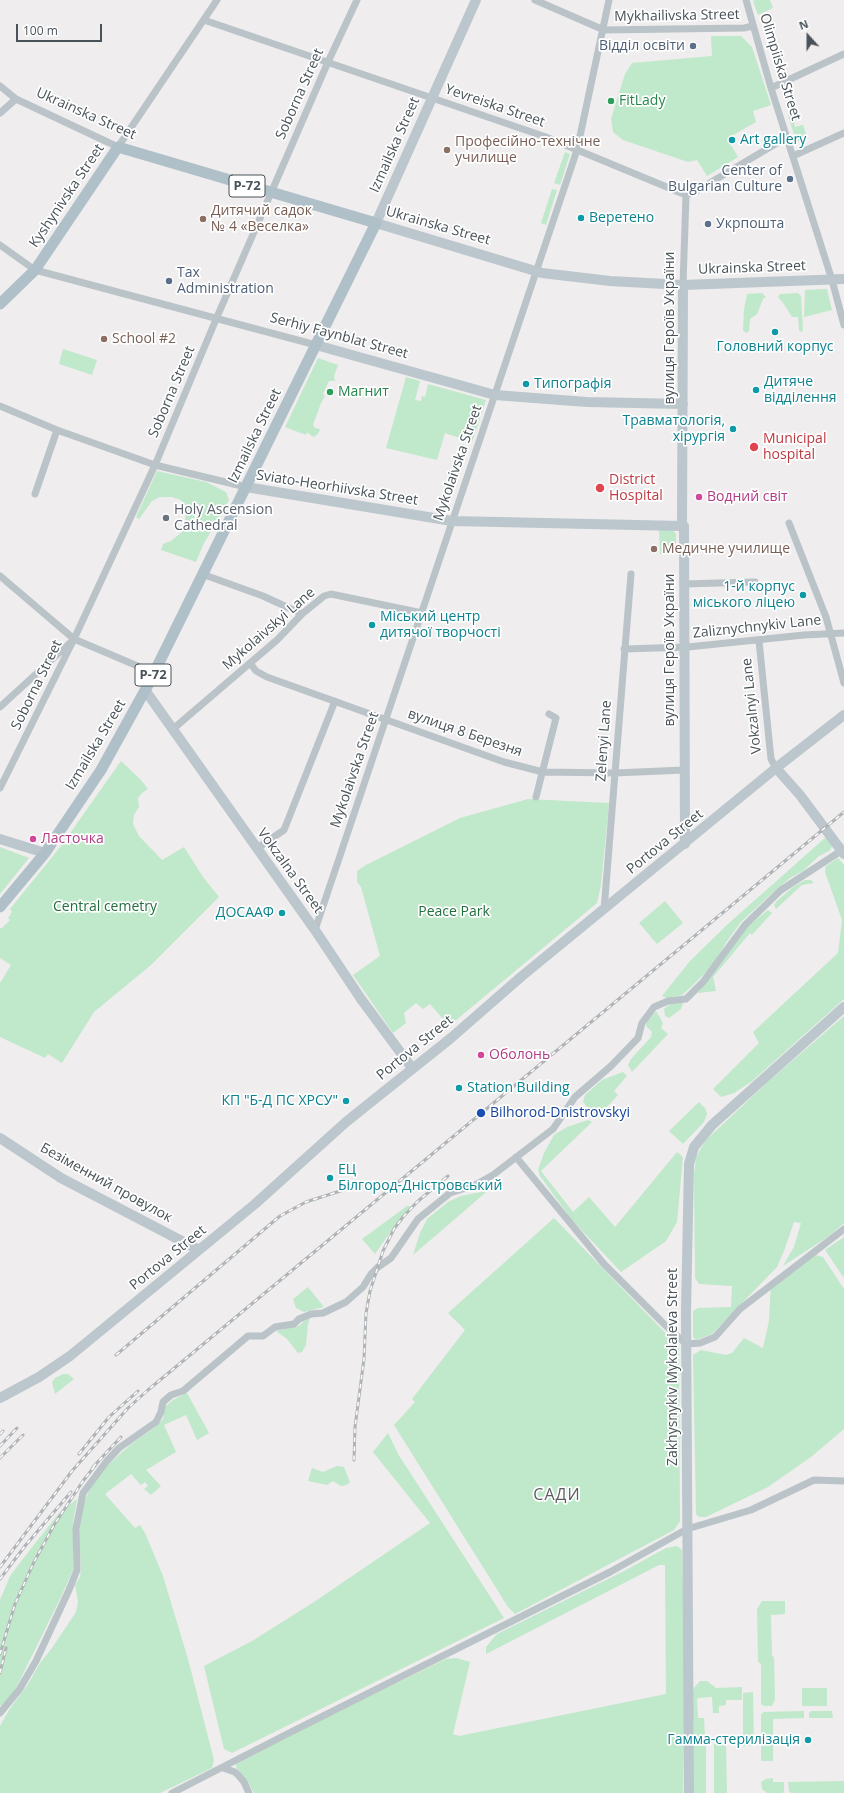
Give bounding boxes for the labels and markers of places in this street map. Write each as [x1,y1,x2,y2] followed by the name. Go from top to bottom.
[599,38,685,54] place label: Відділ освіти
[688,41,698,51] marker: Відділ освіти
[619,93,665,109] place label: FitLady
[606,96,616,106] marker: FitLady
[740,132,806,148] place label: Art gallery
[455,134,600,166] place label: Професійно-технічне училище
[727,135,737,145] marker: Art gallery
[442,145,452,155] marker: Професійно-технічне училище
[668,163,782,196] place label: Center of Bulgarian Culture
[785,174,795,184] marker: Center of Bulgarian Culture
[211,203,312,236] place label: Дитячий садок № 4 «Веселка»
[589,210,654,226] place label: Веретено
[576,213,586,223] marker: Веретено
[198,214,208,224] marker: Дитячий садок № 4 «Веселка»
[716,216,784,232] place label: Укрпошта
[703,219,713,229] marker: Укрпошта
[177,265,274,298] place label: Tax Administration
[164,276,174,286] marker: Tax Administration
[770,327,780,337] marker: Головний корпус
[112,331,176,347] place label: School #2
[99,334,109,344] marker: School #2
[716,339,834,355] place label: Головний корпус
[764,374,837,406] place label: Дитяче відділення
[534,376,611,392] place label: Типографія
[521,379,531,389] marker: Типографія
[338,384,389,400] place label: Магнит
[751,385,761,395] marker: Дитяче відділення
[325,387,335,397] marker: Магнит
[622,413,725,446] place label: Травматологія, хірургія
[728,424,738,434] marker: Травматологія, хірургія
[763,431,826,464] place label: Municipal hospital
[748,441,760,453] marker: Municipal hospital
[609,472,663,504] place label: District Hospital
[594,482,606,494] marker: District Hospital
[707,489,788,505] place label: Водний світ
[694,492,704,502] marker: Водний світ
[174,502,273,534] place label: Holy Ascension Cathedral
[161,513,171,523] marker: Holy Ascension Cathedral
[662,541,790,557] place label: Медичне училище
[649,544,659,554] marker: Медичне училище
[693,579,795,612] place label: 1-й корпус міського ліцею
[798,590,808,600] marker: 1-й корпус міського ліцею
[380,609,501,642] place label: Міський центр дитячої творчості
[367,620,377,630] marker: Міський центр дитячої творчості
[41,831,104,847] place label: Ласточка
[28,834,38,844] marker: Ласточка
[216,905,274,921] place label: ДОСААФ
[277,908,287,918] marker: ДОСААФ
[489,1047,550,1063] place label: Оболонь
[476,1050,486,1060] marker: Оболонь
[467,1080,570,1096] place label: Station Building
[454,1083,464,1093] marker: Station Building
[222,1093,338,1109] place label: КП "Б-Д ПС ХРСУ"
[341,1096,351,1106] marker: КП "Б-Д ПС ХРСУ"
[490,1105,630,1121] place label: Bilhorod-Dnistrovskyi
[475,1107,487,1119] marker: Bilhorod-Dnistrovskyi
[338,1162,502,1194] place label: ЕЦ Білгород-Дністровський
[325,1173,335,1183] marker: ЕЦ Білгород-Дністровський
[667,1732,800,1748] place label: Гамма-стерилізація
[803,1735,813,1745] marker: Гамма-стерилізація

